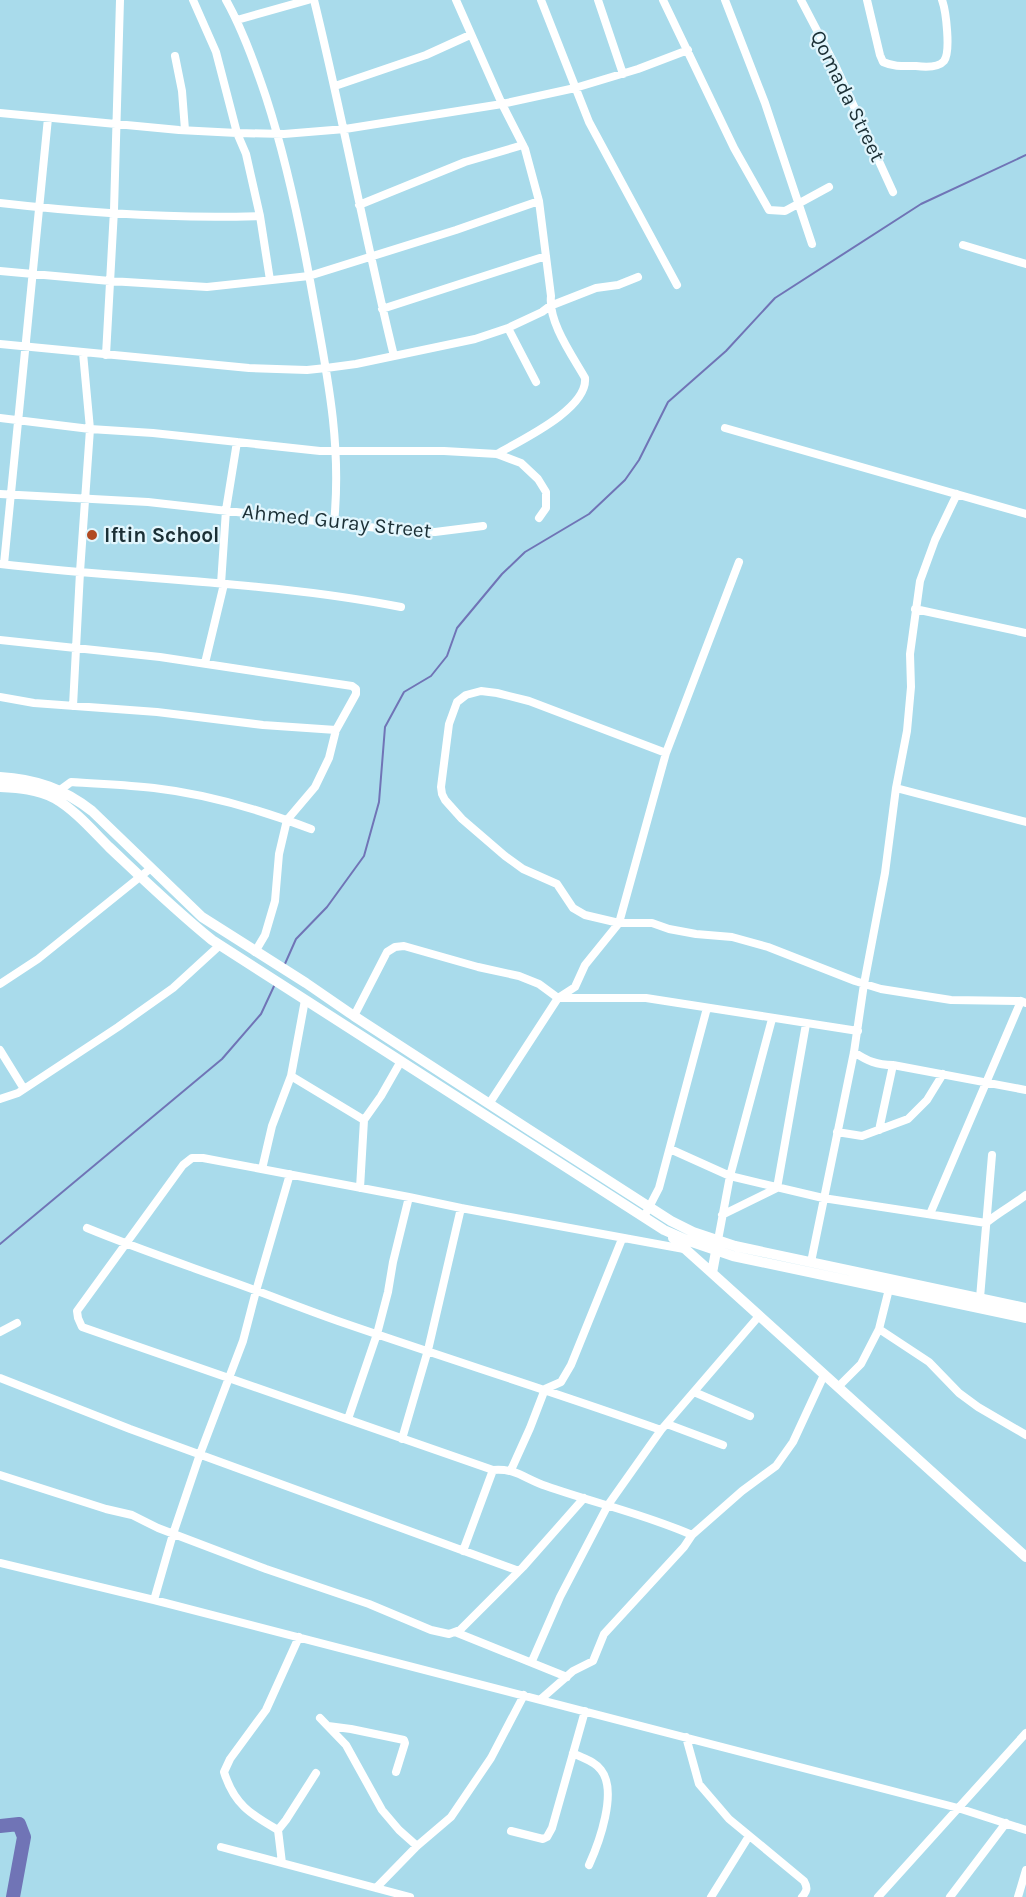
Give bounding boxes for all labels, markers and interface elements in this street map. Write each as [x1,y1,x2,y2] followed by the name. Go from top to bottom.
[806,26,890,166] street label: Qomada Street
[241,499,433,543] street label: Ahmed Guray Street
[104,523,219,547] place label: Iftin School
[85,528,99,542] marker: Iftin School

